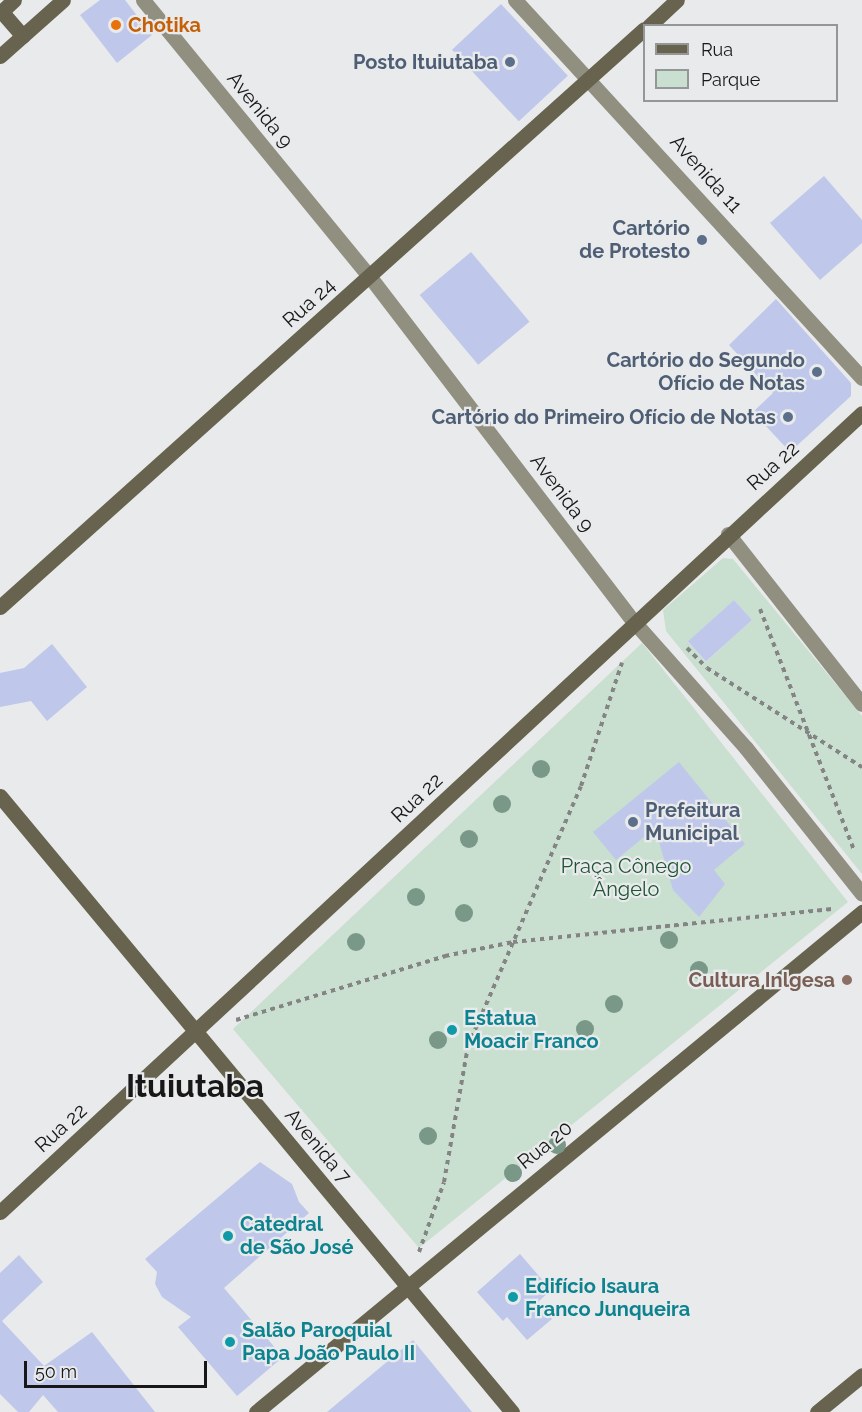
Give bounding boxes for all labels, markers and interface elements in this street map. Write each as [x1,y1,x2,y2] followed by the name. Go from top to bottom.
[128,13,201,37] place label: Chotika
[109,18,123,32] marker: Chotika
[643,24,838,102] legend
[701,39,733,60] text: Rua
[353,50,498,74] place label: Posto Ituiutaba
[503,55,517,69] marker: Posto Ituiutaba
[222,67,298,153] street label: Avenida 9
[701,69,760,90] text: Parque
[665,130,747,218] street label: Avenida 11
[579,216,690,263] place label: Cartório de Protesto
[695,233,709,247] marker: Cartório de Protesto
[278,273,340,333] street label: Rua 24
[606,348,805,395] place label: Cartório do Segundo Ofício de Notas
[810,365,824,379] marker: Cartório do Segundo Ofício de Notas
[432,405,776,429] place label: Cartório do Primeiro Ofício de Notas
[781,410,795,424] marker: Cartório do Primeiro Ofício de Notas
[742,436,804,496] street label: Rua 22
[525,449,599,537] street label: Avenida 9
[386,768,448,828] street label: Rua 22
[645,798,741,845] place label: Prefeitura Municipal
[626,815,640,829] marker: Prefeitura Municipal
[561,854,691,901] park label: Praça Cônego Ângelo
[689,968,835,992] place label: Cultura Inlgesa
[840,973,854,987] marker: Cultura Inlgesa
[464,1006,599,1053] place label: Estatua Moacir Franco
[445,1023,459,1037] marker: Estatua Moacir Franco
[126,1067,264,1105] district label: Ituiutaba
[30,1098,92,1158] street label: Rua 22
[280,1104,356,1188] street label: Avenida 7
[513,1116,577,1174] street label: Rua 20
[240,1212,354,1259] place label: Catedral de São José
[221,1229,235,1243] marker: Catedral de São José
[525,1274,691,1321] place label: Edifício Isaura Franco Junqueira
[506,1290,520,1304] marker: Edifício Isaura Franco Junqueira
[242,1318,416,1365] place label: Salão Paroquial Papa João Paulo II
[223,1335,237,1349] marker: Salão Paroquial Papa João Paulo II
[27,1349,210,1387] scale bar
[35,1361,77,1382] text: 50 m

